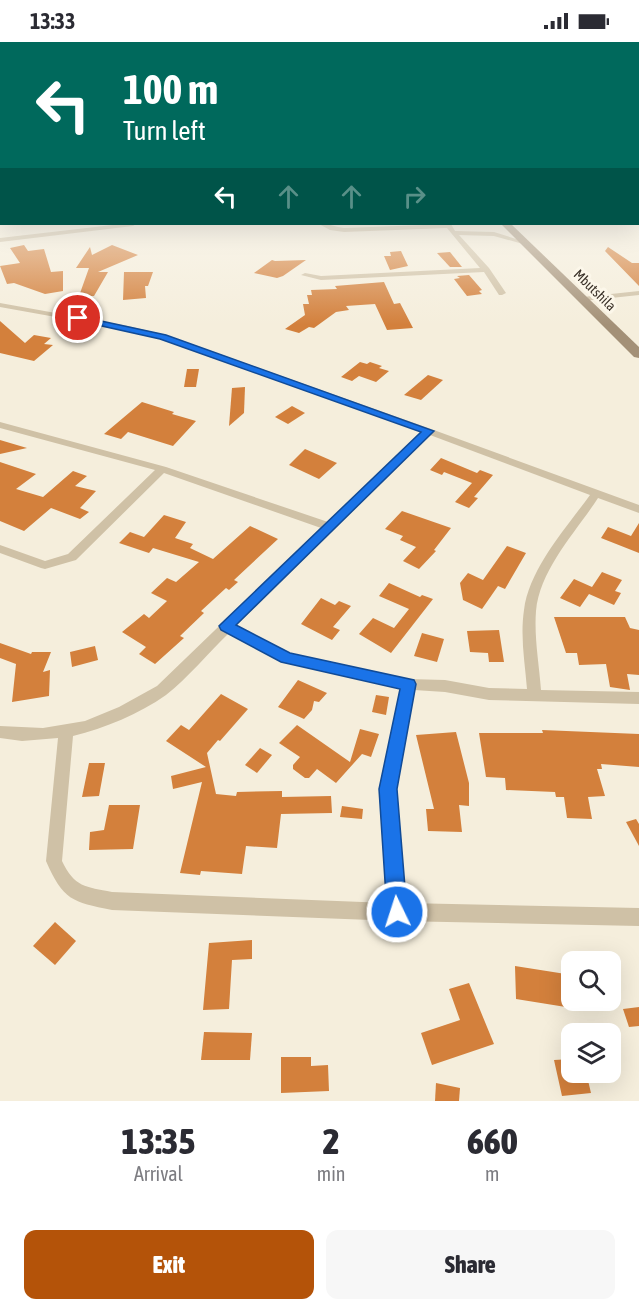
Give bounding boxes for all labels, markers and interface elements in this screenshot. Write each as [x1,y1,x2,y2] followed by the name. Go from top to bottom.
[30,8,75,34] text: 13:33
[123,65,218,113] text: 100 m
[24,66,102,144] icon: left
[123,115,206,146] text: Turn left
[209,180,242,213] icon: left
[272,180,305,213] icon: ahead
[335,180,368,213] icon: ahead
[398,180,431,213] icon: right
[571,266,619,314] street label: Mbutshila
[52,292,103,343] pin
[61,301,94,334] icon: arrive
[365,880,429,944] position arrow
[561,951,621,1083] map controls
[561,951,621,1011] button: search
[561,1023,621,1083] button: layers
[121,1120,195,1162] text: 13:35
[323,1120,340,1162] text: 2
[467,1120,518,1162] text: 660
[134,1162,183,1185] text: Arrival
[317,1162,346,1185] text: min
[485,1162,499,1185] text: m
[24,1230,314,1299] button: Exit
[326,1230,615,1299] button: Share

